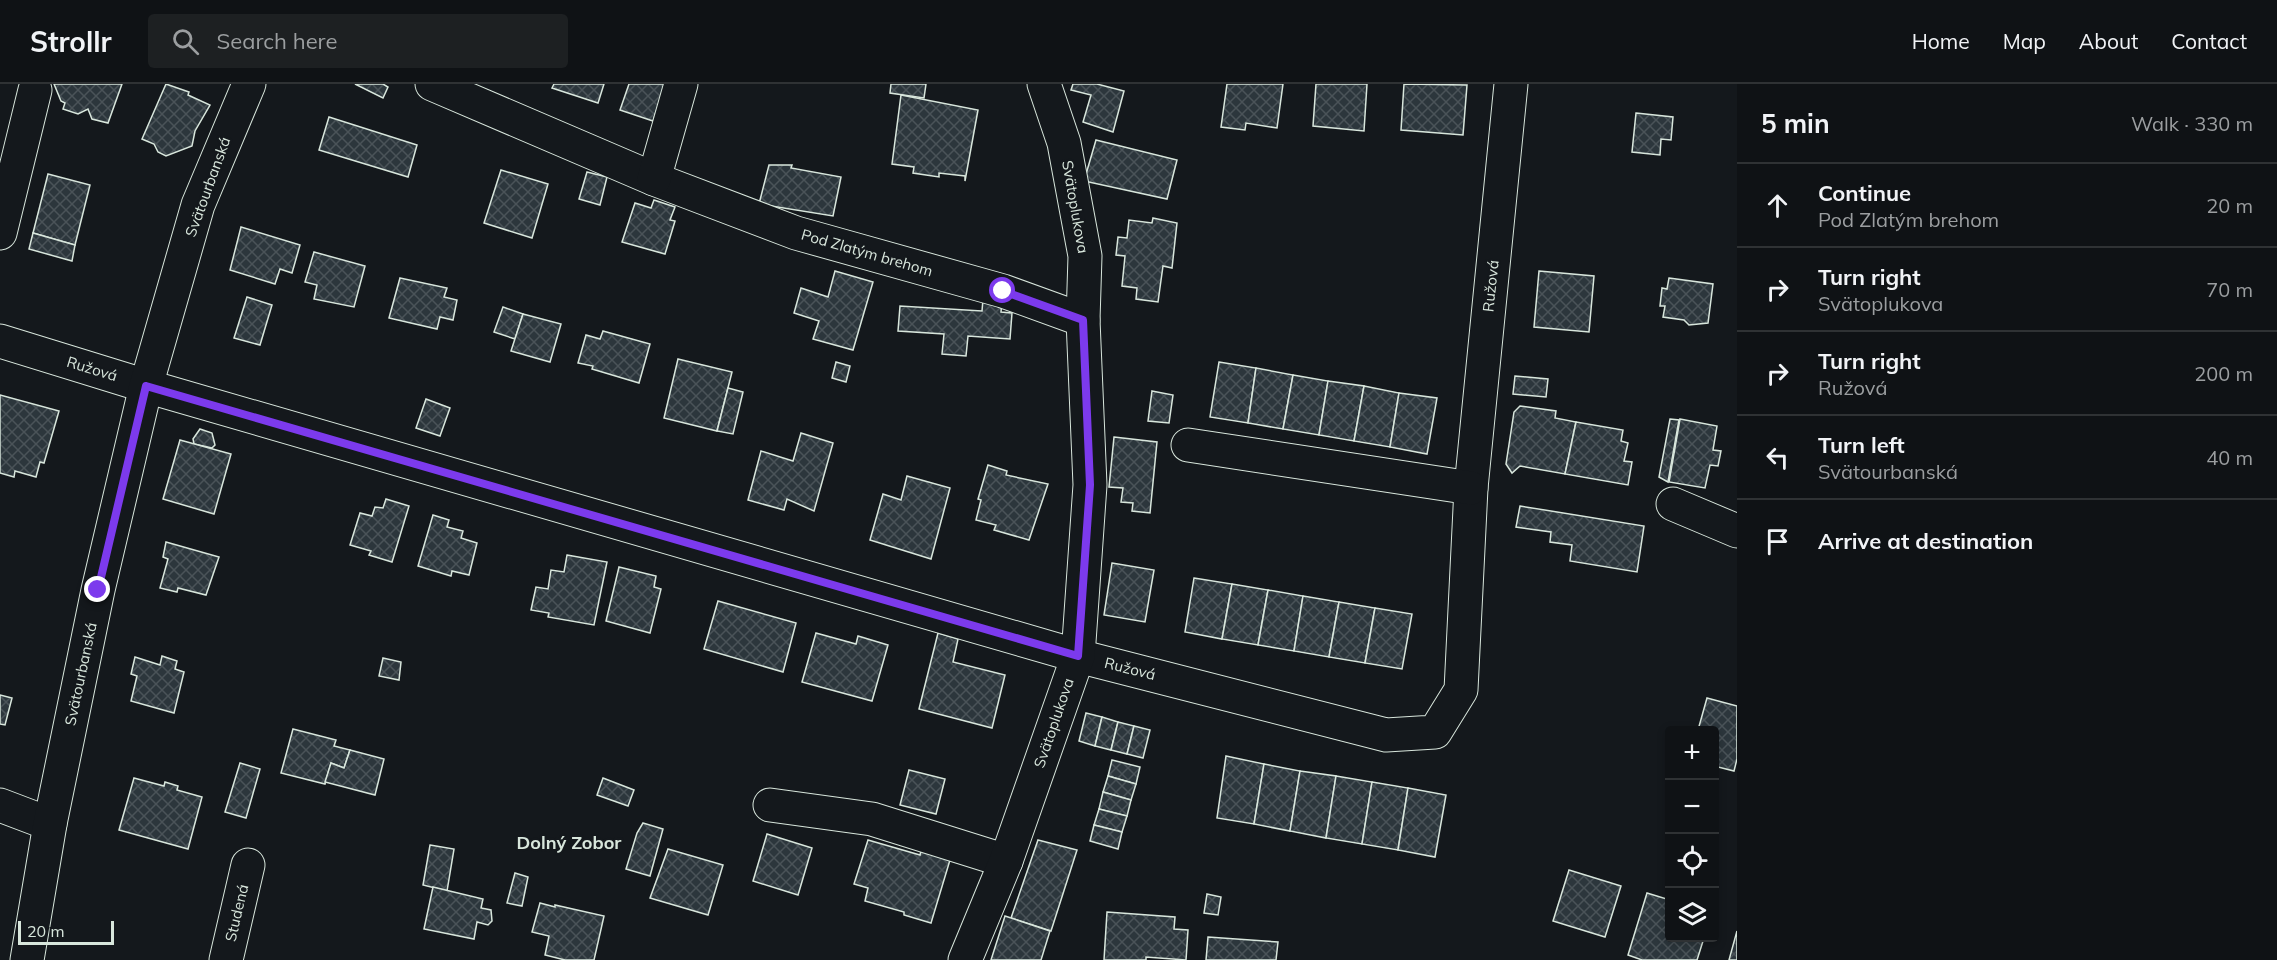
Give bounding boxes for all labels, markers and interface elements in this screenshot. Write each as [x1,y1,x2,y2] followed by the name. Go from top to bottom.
[148,14,568,68] search box
[30,24,112,59] text: Strollr
[169,25,202,58] icon: search
[217,27,337,55] text: Search here
[1912,28,1970,54] text: Home
[2003,28,2046,54] text: Map
[2079,28,2138,54] text: About
[2171,28,2247,54] text: Contact
[1761,107,1830,140] text: 5 min
[2131,111,2253,136] text: Walk · 330 m
[181,134,234,239] street label: Svätourbanská
[1058,159,1093,255] street label: Svätoplukova
[1818,179,1911,207] text: Continue
[1761,189,1794,222] icon: ahead
[2206,193,2253,218] text: 20 m
[1818,207,1999,232] text: Pod Zlatým brehom
[799,225,935,280] street label: Pod Zlatým brehom
[1478,259,1503,313] street label: Ružová
[1818,263,1921,291] text: Turn right
[1761,273,1794,306] icon: right
[989,277,1015,303] route start
[2206,277,2253,302] text: 70 m
[1818,291,1943,316] text: Svätoplukova
[1818,347,1921,375] text: Turn right
[64,352,120,385] street label: Ružová
[1761,357,1794,390] icon: right
[2194,361,2253,386] text: 200 m
[1818,375,1887,400] text: Ružová
[1818,431,1905,459] text: Turn left
[1761,441,1794,474] icon: left
[2206,445,2253,470] text: 40 m
[1818,459,1958,484] text: Svätourbanská
[1761,525,1794,558] icon: arrive
[1818,527,2033,555] text: Arrive at destination
[84,576,110,602] route end
[60,621,101,727] street label: Svätourbanská
[1103,653,1158,684] street label: Ružová
[1029,675,1078,770] street label: Svätoplukova
[1665,726,1719,942] map controls
[1665,726,1719,780] button: +
[1665,780,1719,834] button: −
[517,831,622,854] district label: Dolný Zobor
[1665,834,1719,888] button: locate
[221,882,252,943] street label: Studená
[1665,888,1719,942] button: layers
[18,918,114,946] scale bar
[27,921,64,941] text: 20 m

